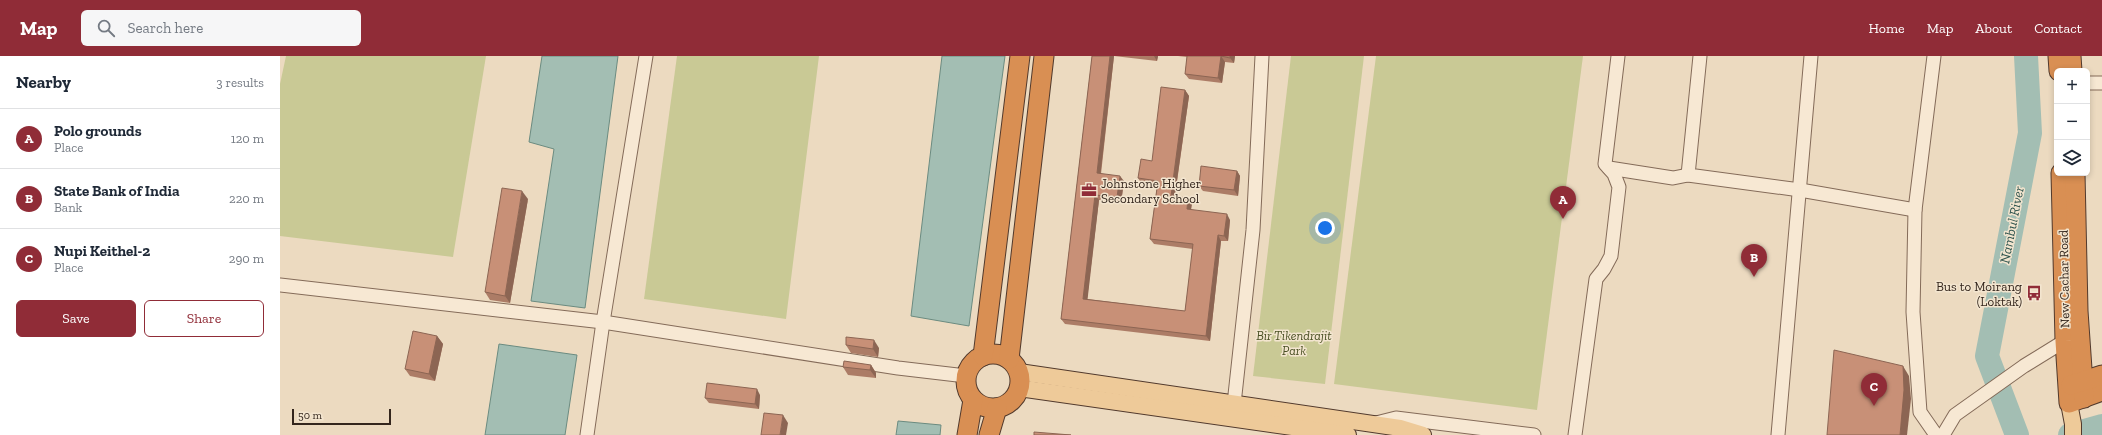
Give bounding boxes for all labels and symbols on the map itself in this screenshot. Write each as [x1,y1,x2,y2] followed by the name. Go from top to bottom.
[1101,176,1201,206] place label: Johnstone Higher Secondary School
[1080,181,1098,199] office icon: Johnstone Higher Secondary School
[1996,185,2028,265] water label: Nambul River
[1550,186,1576,219] pin: A
[1315,218,1335,238] your location
[2056,230,2072,328] street label: New Cachar Road
[1741,244,1767,277] pin: B
[1936,279,2022,309] place label: Bus to Moirang (Loktak)
[2025,284,2043,302] bus stop icon: Bus to Moirang (Loktak)
[1256,328,1332,358] park label: Bir Tikendrajit Park
[1861,373,1887,406] pin: C
[292,407,391,426] scale bar

